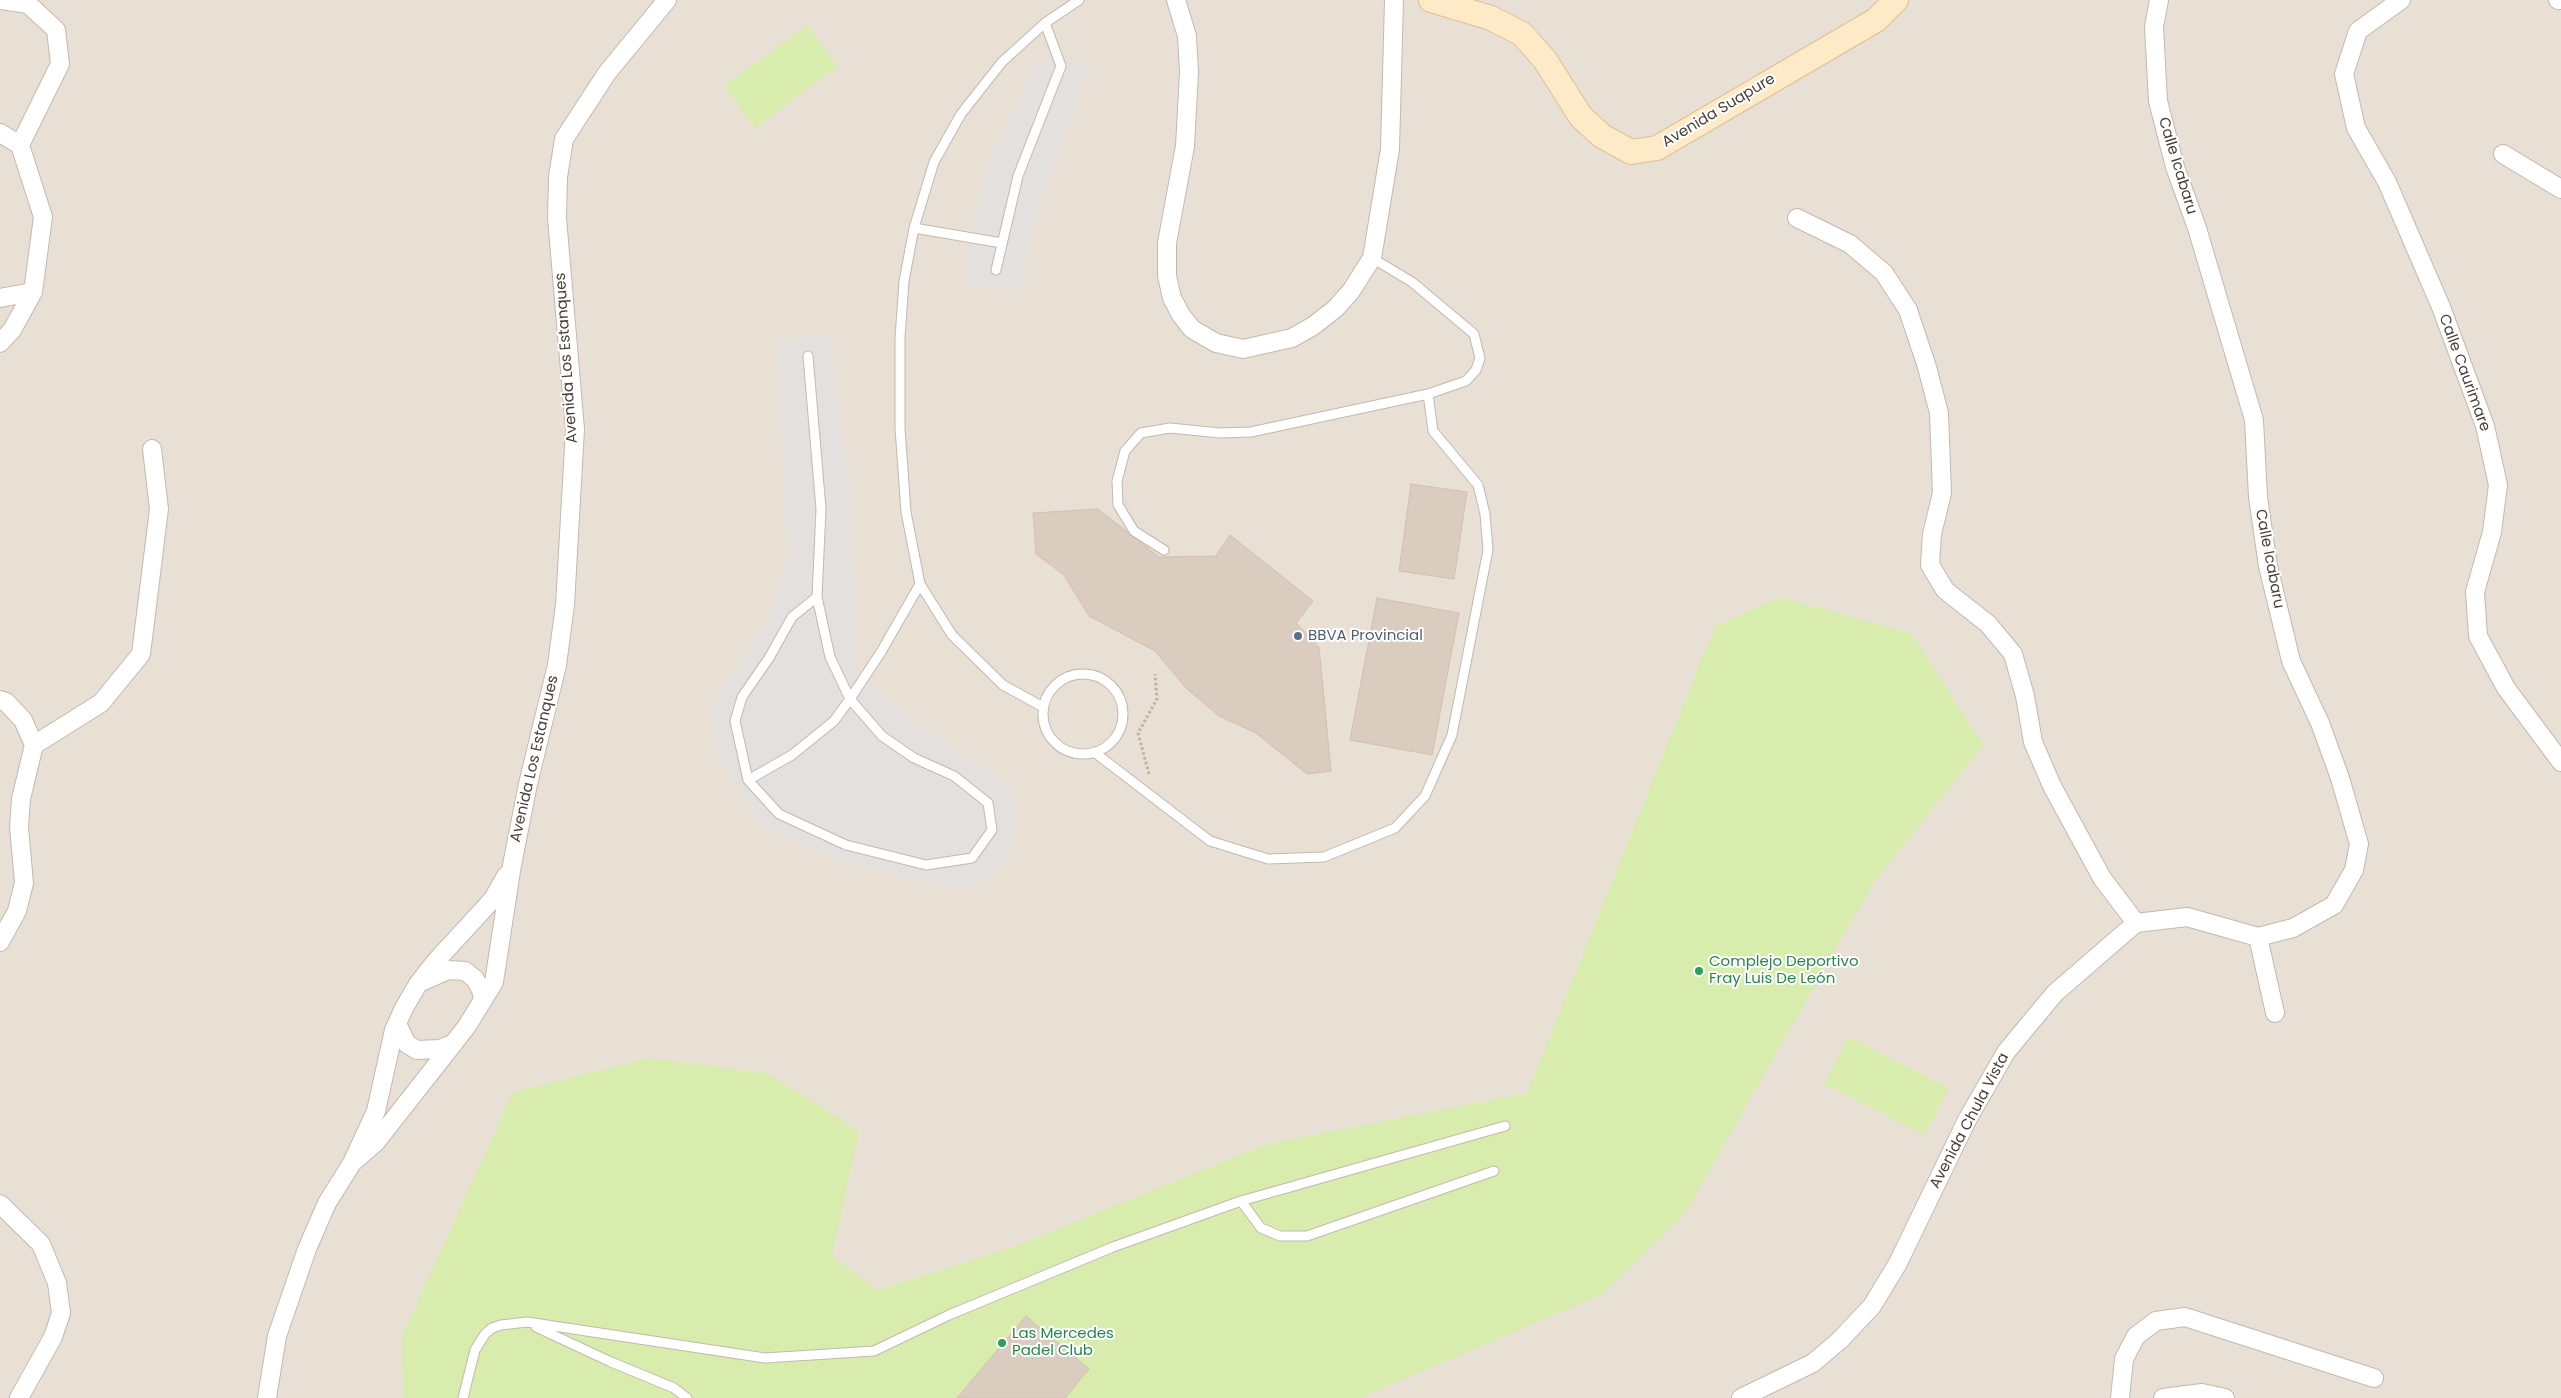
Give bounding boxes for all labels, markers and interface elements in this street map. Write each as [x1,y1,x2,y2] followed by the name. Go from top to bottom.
[1659,70,1779,152] street label: Avenida Suapure
[2154,115,2200,217] street label: Calle Icabaru
[552,272,582,444] street label: Avenida Los Estanques
[2434,312,2494,434] street label: Calle Caurimare
[2251,508,2287,610] street label: Calle Icabaru
[1308,627,1423,645] place label: BBVA Provincial
[1292,630,1304,642] marker: BBVA Provincial
[507,674,563,844] street label: Avenida Los Estanques
[1709,953,1858,988] place label: Complejo Deportivo Fray Luis De León
[1693,965,1705,977] marker: Complejo Deportivo Fray Luis De León
[1927,1050,2013,1192] street label: Avenida Chula Vista
[1012,1325,1114,1360] place label: Las Mercedes Padel Club
[996,1337,1008,1349] marker: Las Mercedes Padel Club

